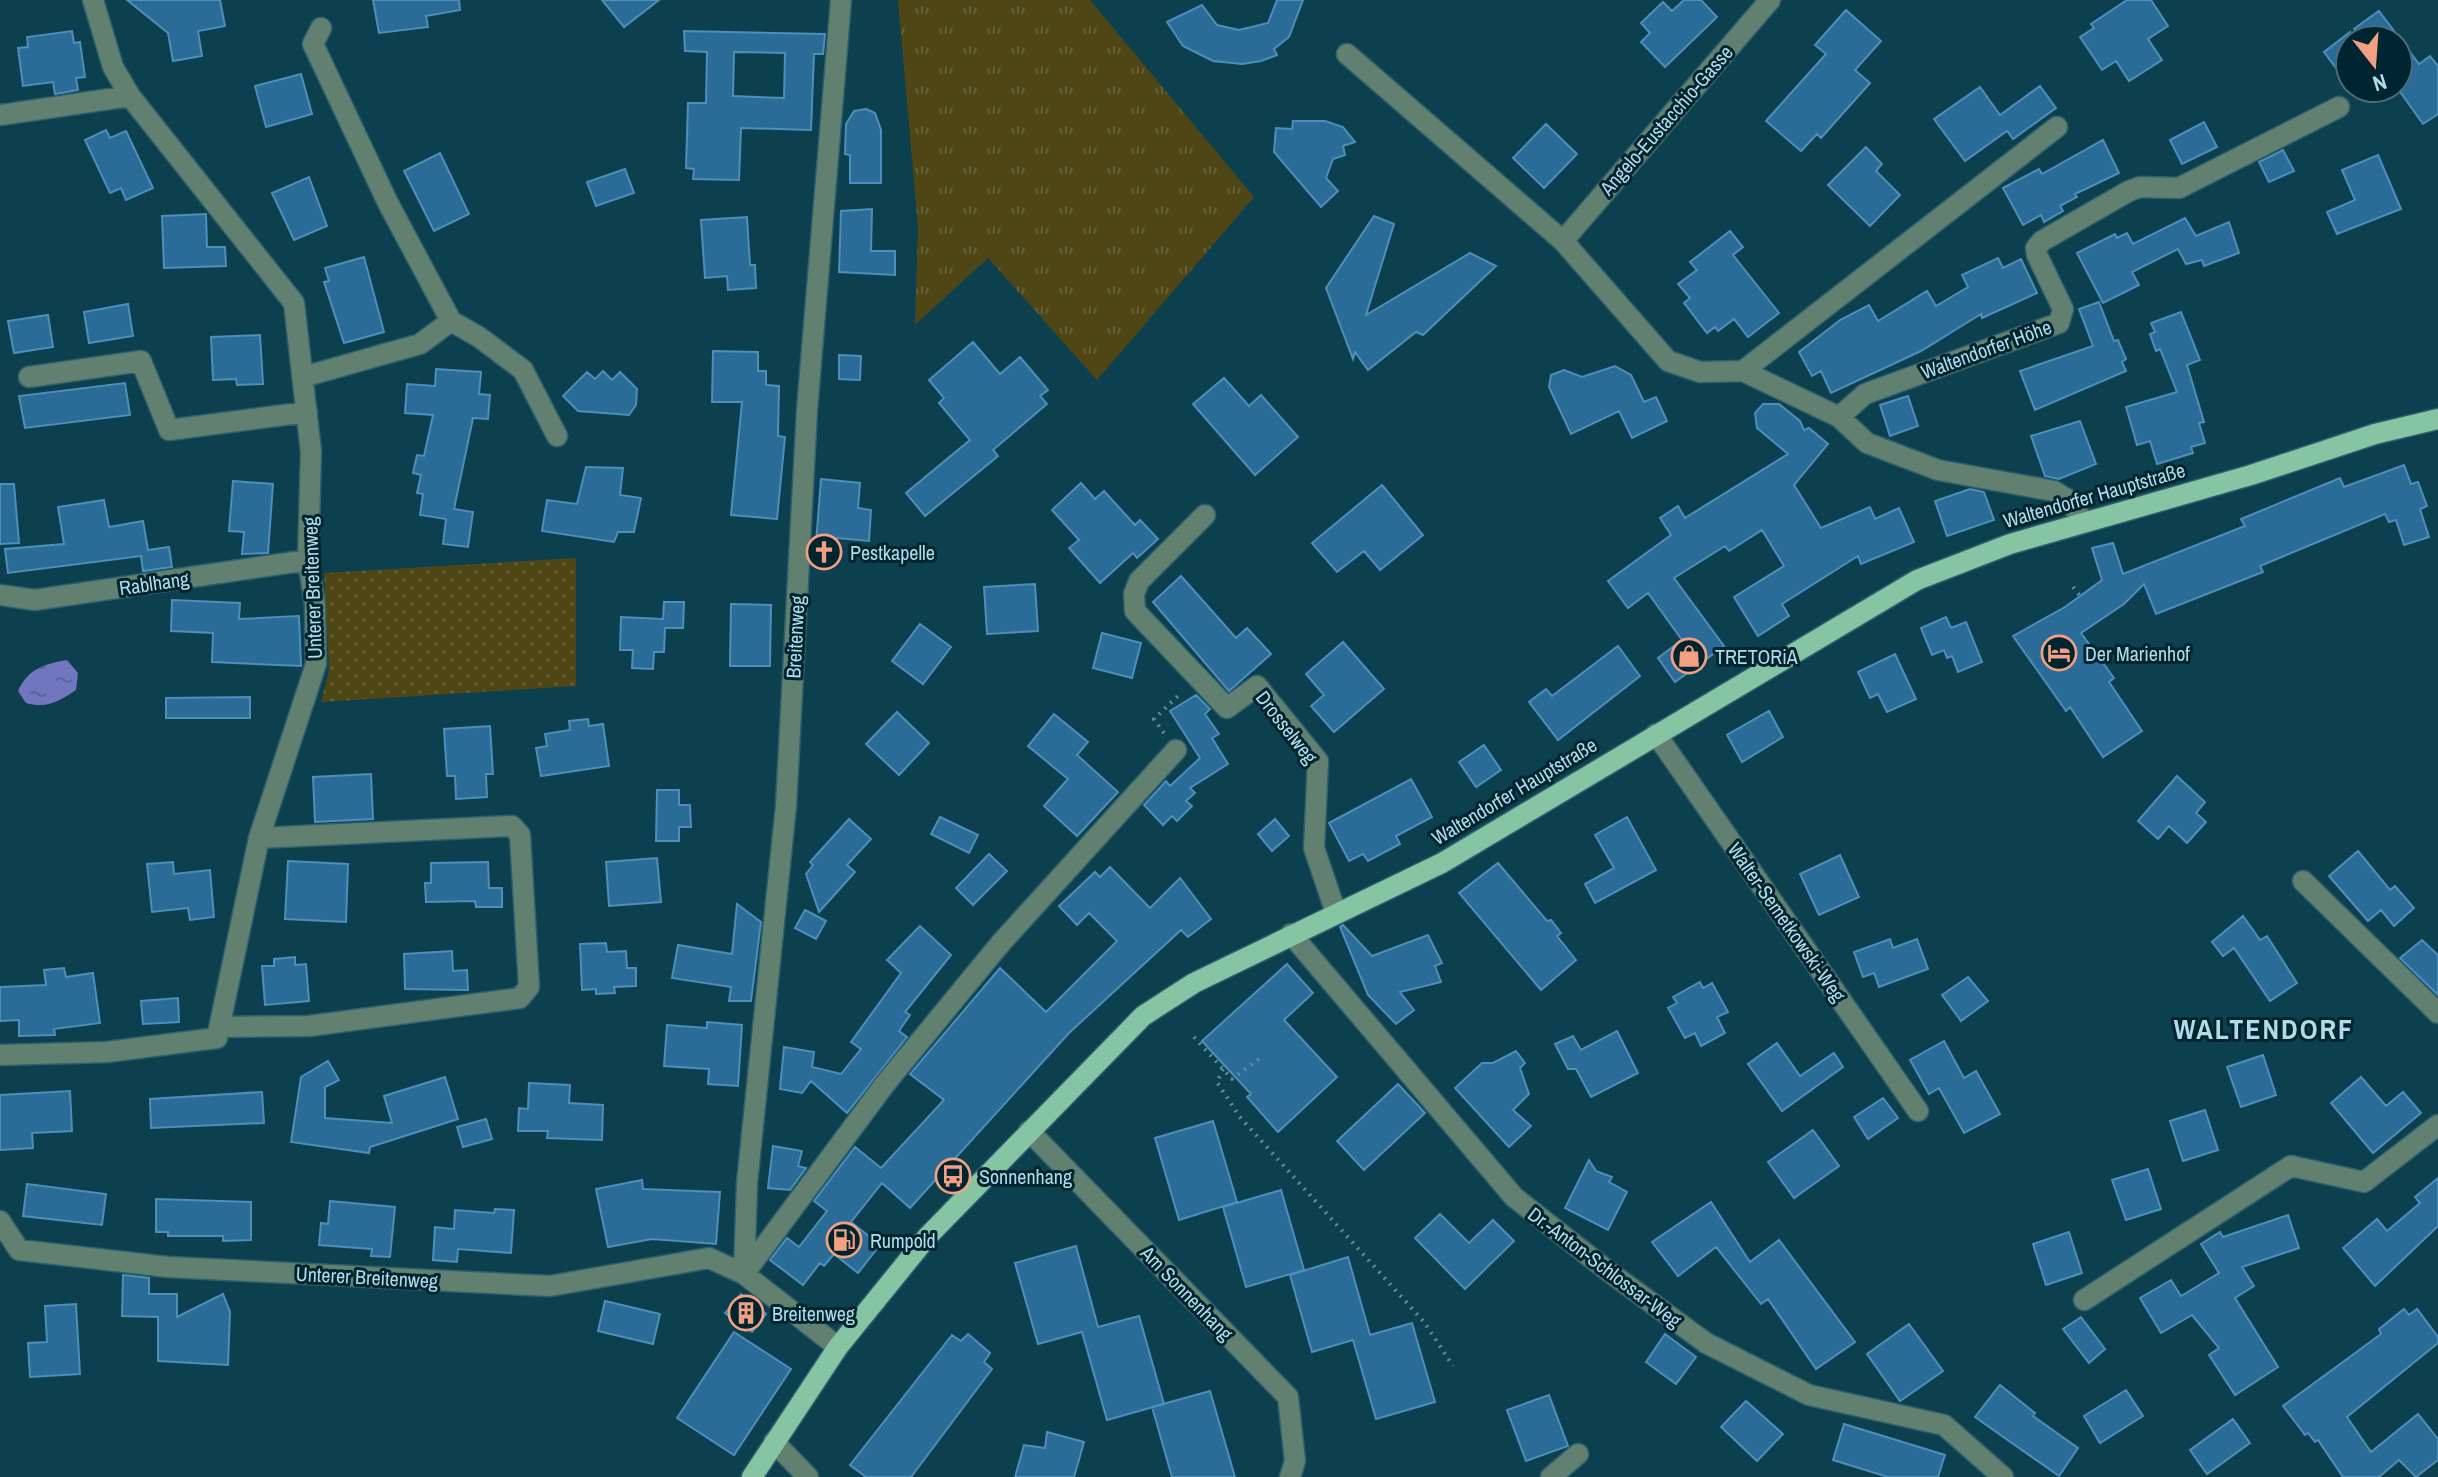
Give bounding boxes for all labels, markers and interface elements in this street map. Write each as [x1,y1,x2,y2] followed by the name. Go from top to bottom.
[2334,24,2414,104] north arrow
[1593,39,1739,202] street label: Angelo-Eustacchio-Gasse
[2369,67,2390,99] text: N
[1917,313,2055,385] street label: Waltendorfer Höhe
[2000,456,2188,534] street label: Waltendorfer Hauptstraße
[296,516,328,660] street label: Unterer Breitenweg
[805,533,843,571] church icon: Pestkapelle
[850,539,935,566] place label: Pestkapelle
[117,565,191,601] street label: Rablhang
[779,595,811,679] street label: Breitenweg
[2040,634,2078,672] hotel icon: Der Marienhof
[1670,637,1708,675] shop icon: TRETORiA
[2085,640,2190,667] place label: Der Marienhof
[1715,643,1798,670] place label: TRETORiA
[1250,685,1324,769] street label: Drosselweg
[1426,731,1602,851] street label: Waltendorfer Hauptstraße
[1722,837,1852,1007] street label: Walter-Semetkowski-Weg
[2174,1010,2354,1048] district label: WALTENDORF
[934,1157,972,1195] bus stop icon: Sonnenhang
[979,1163,1072,1190] place label: Sonnenhang
[1523,1200,1687,1334] street label: Dr.-Anton-Schlossar-Weg
[825,1221,863,1259] fuel station icon: Rumpold
[870,1227,936,1254] place label: Rumpold
[1134,1239,1239,1346] street label: Am Sonnenhang
[295,1260,439,1294] street label: Unterer Breitenweg
[727,1294,765,1332] building icon: Breitenweg
[772,1300,855,1327] place label: Breitenweg

